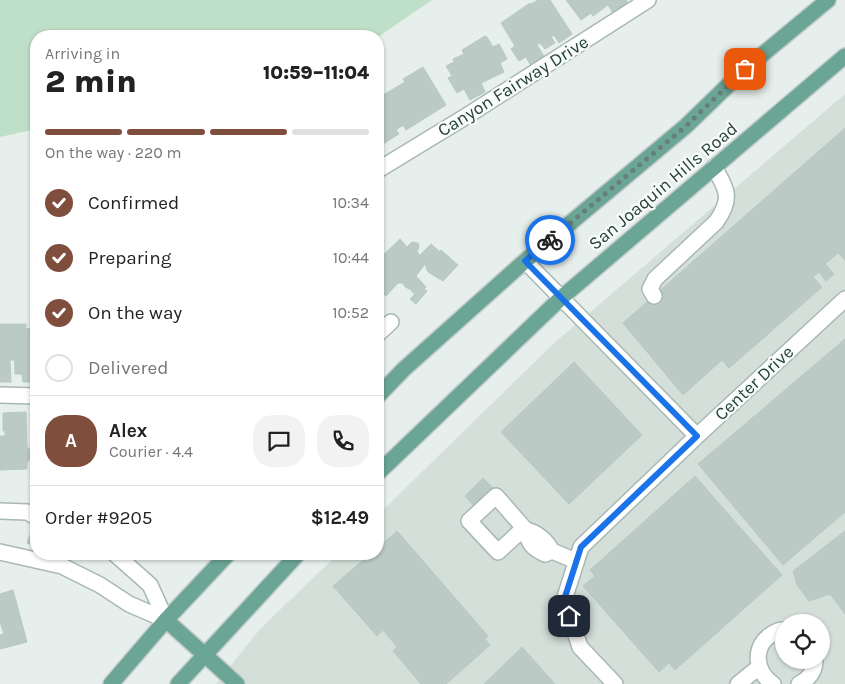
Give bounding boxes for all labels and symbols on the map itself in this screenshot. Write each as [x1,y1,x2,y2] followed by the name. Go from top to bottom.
[434,31,592,141] street label: Canyon Fairway Drive
[724,48,766,90] pin
[584,117,742,255] street label: San Joaquin Hills Road
[525,215,575,265] courier
[710,341,798,425] street label: Center Drive
[548,595,590,637] pin

